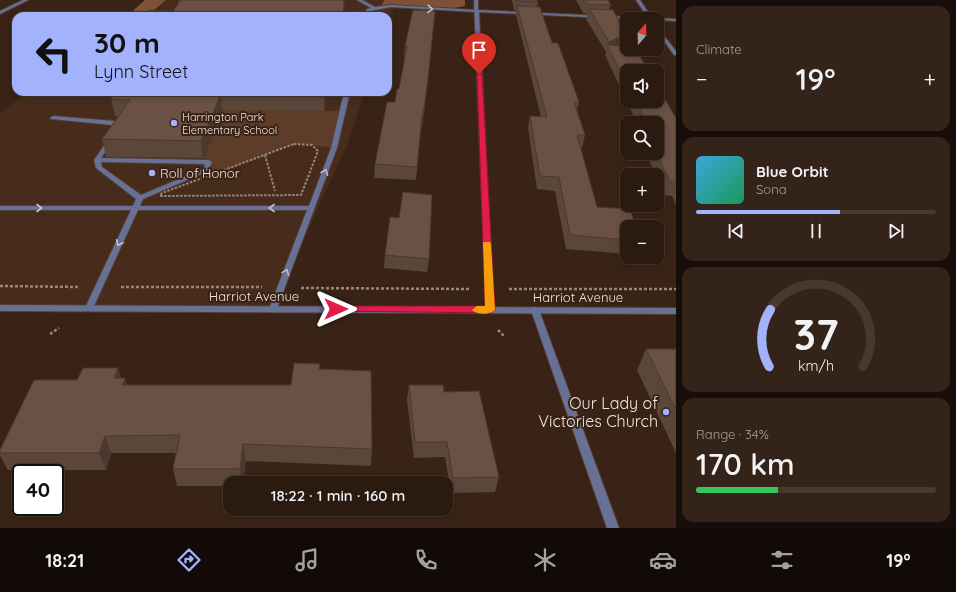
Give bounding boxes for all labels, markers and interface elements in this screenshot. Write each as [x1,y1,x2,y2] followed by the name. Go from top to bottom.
[426,4,433,13] one-way arrow
[620,12,664,56] north arrow
[620,12,664,264] map controls
[94,25,160,60] text: 30 m
[28,28,80,80] icon: left
[462,33,496,74] pin
[468,39,490,61] icon: arrive
[696,41,742,57] text: Climate
[94,60,188,83] text: Lynn Street
[796,60,835,98] text: 19°
[620,64,664,108] button: sound
[696,65,707,93] text: −
[924,65,936,93] text: +
[182,110,277,137] place label: Harrington Park Elementary School
[620,116,664,160] button: search
[169,118,179,128] marker: Harrington Park Elementary School
[756,162,829,181] text: Blue Orbit
[160,165,240,181] place label: Roll of Honor
[147,168,157,178] marker: Roll of Honor
[320,168,328,175] one-way arrow
[620,168,664,212] button: +
[756,181,787,197] text: Sona
[36,204,42,212] one-way arrow
[269,204,275,212] one-way arrow
[620,220,664,264] button: −
[725,220,747,242] icon: previous
[805,220,827,242] icon: pause
[885,220,907,242] icon: next
[116,239,124,247] one-way arrow
[282,269,290,276] one-way arrow
[209,288,299,304] street label: Harriot Avenue
[315,288,357,330] position arrow
[533,289,623,305] street label: Harriot Avenue
[793,308,839,360] text: 37
[798,357,834,375] text: km/h
[538,393,658,431] place label: Our Lady of Victories Church
[661,407,671,417] marker: Our Lady of Victories Church
[696,426,769,442] text: Range · 34%
[696,445,795,483] text: 170 km
[12,464,64,516] speed limit sign: 40
[271,486,405,505] text: 18:22 · 1 min · 160 m
[175,546,203,574] icon: directions
[293,546,321,574] icon: music
[412,546,440,574] icon: phone
[531,546,559,574] icon: climate
[649,546,677,574] icon: car
[768,546,796,574] icon: filters
[45,549,84,572] text: 18:21
[886,549,911,572] text: 19°

